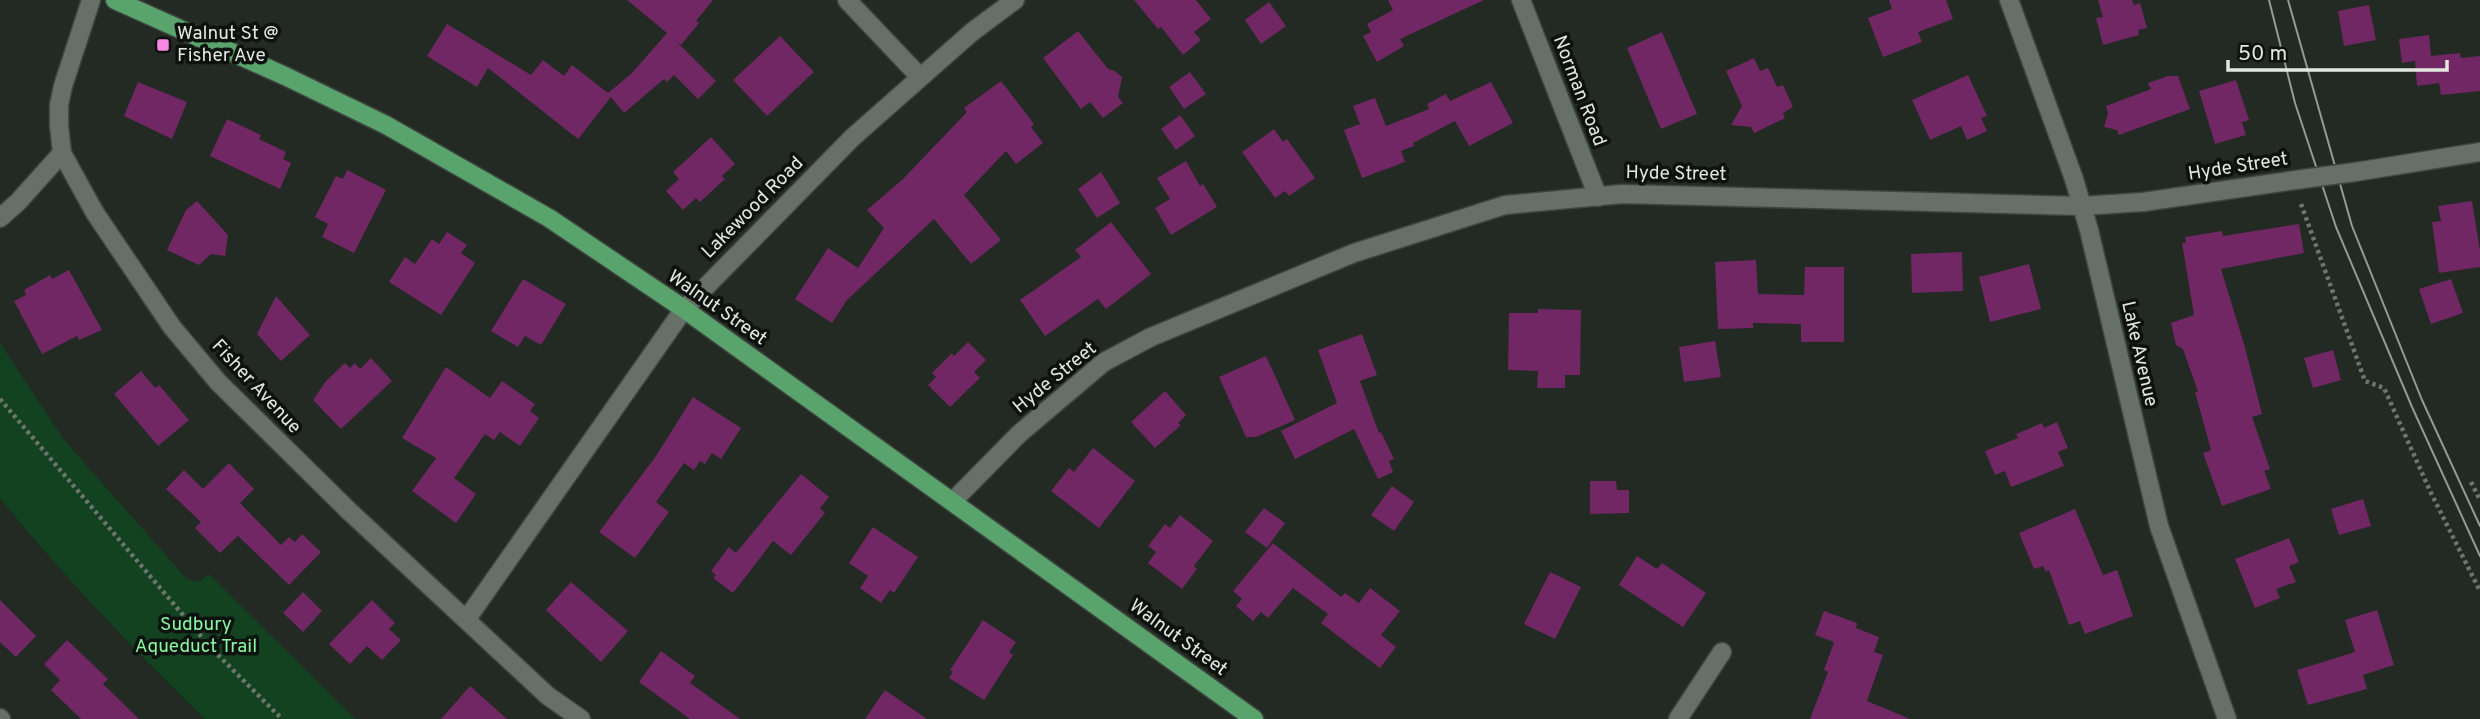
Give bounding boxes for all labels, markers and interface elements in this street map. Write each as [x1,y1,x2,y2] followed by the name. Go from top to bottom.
[177,22,279,68] place label: Walnut St @ Fisher Ave
[2228,28,2447,72] scale bar
[1547,32,1611,150] street label: Norman Road
[155,37,171,53] marker: Walnut St @ Fisher Ave
[2238,41,2287,68] text: 50 m
[2186,147,2290,187] street label: Hyde Street
[697,152,809,264] street label: Lakewood Road
[1625,161,1727,187] street label: Hyde Street
[663,265,771,351] street label: Walnut Street
[2115,299,2163,409] street label: Lake Avenue
[206,335,306,439] street label: Fisher Avenue
[1008,337,1102,419] street label: Hyde Street
[1124,594,1232,682] street label: Walnut Street
[135,613,257,659] park label: Sudbury Aqueduct Trail

